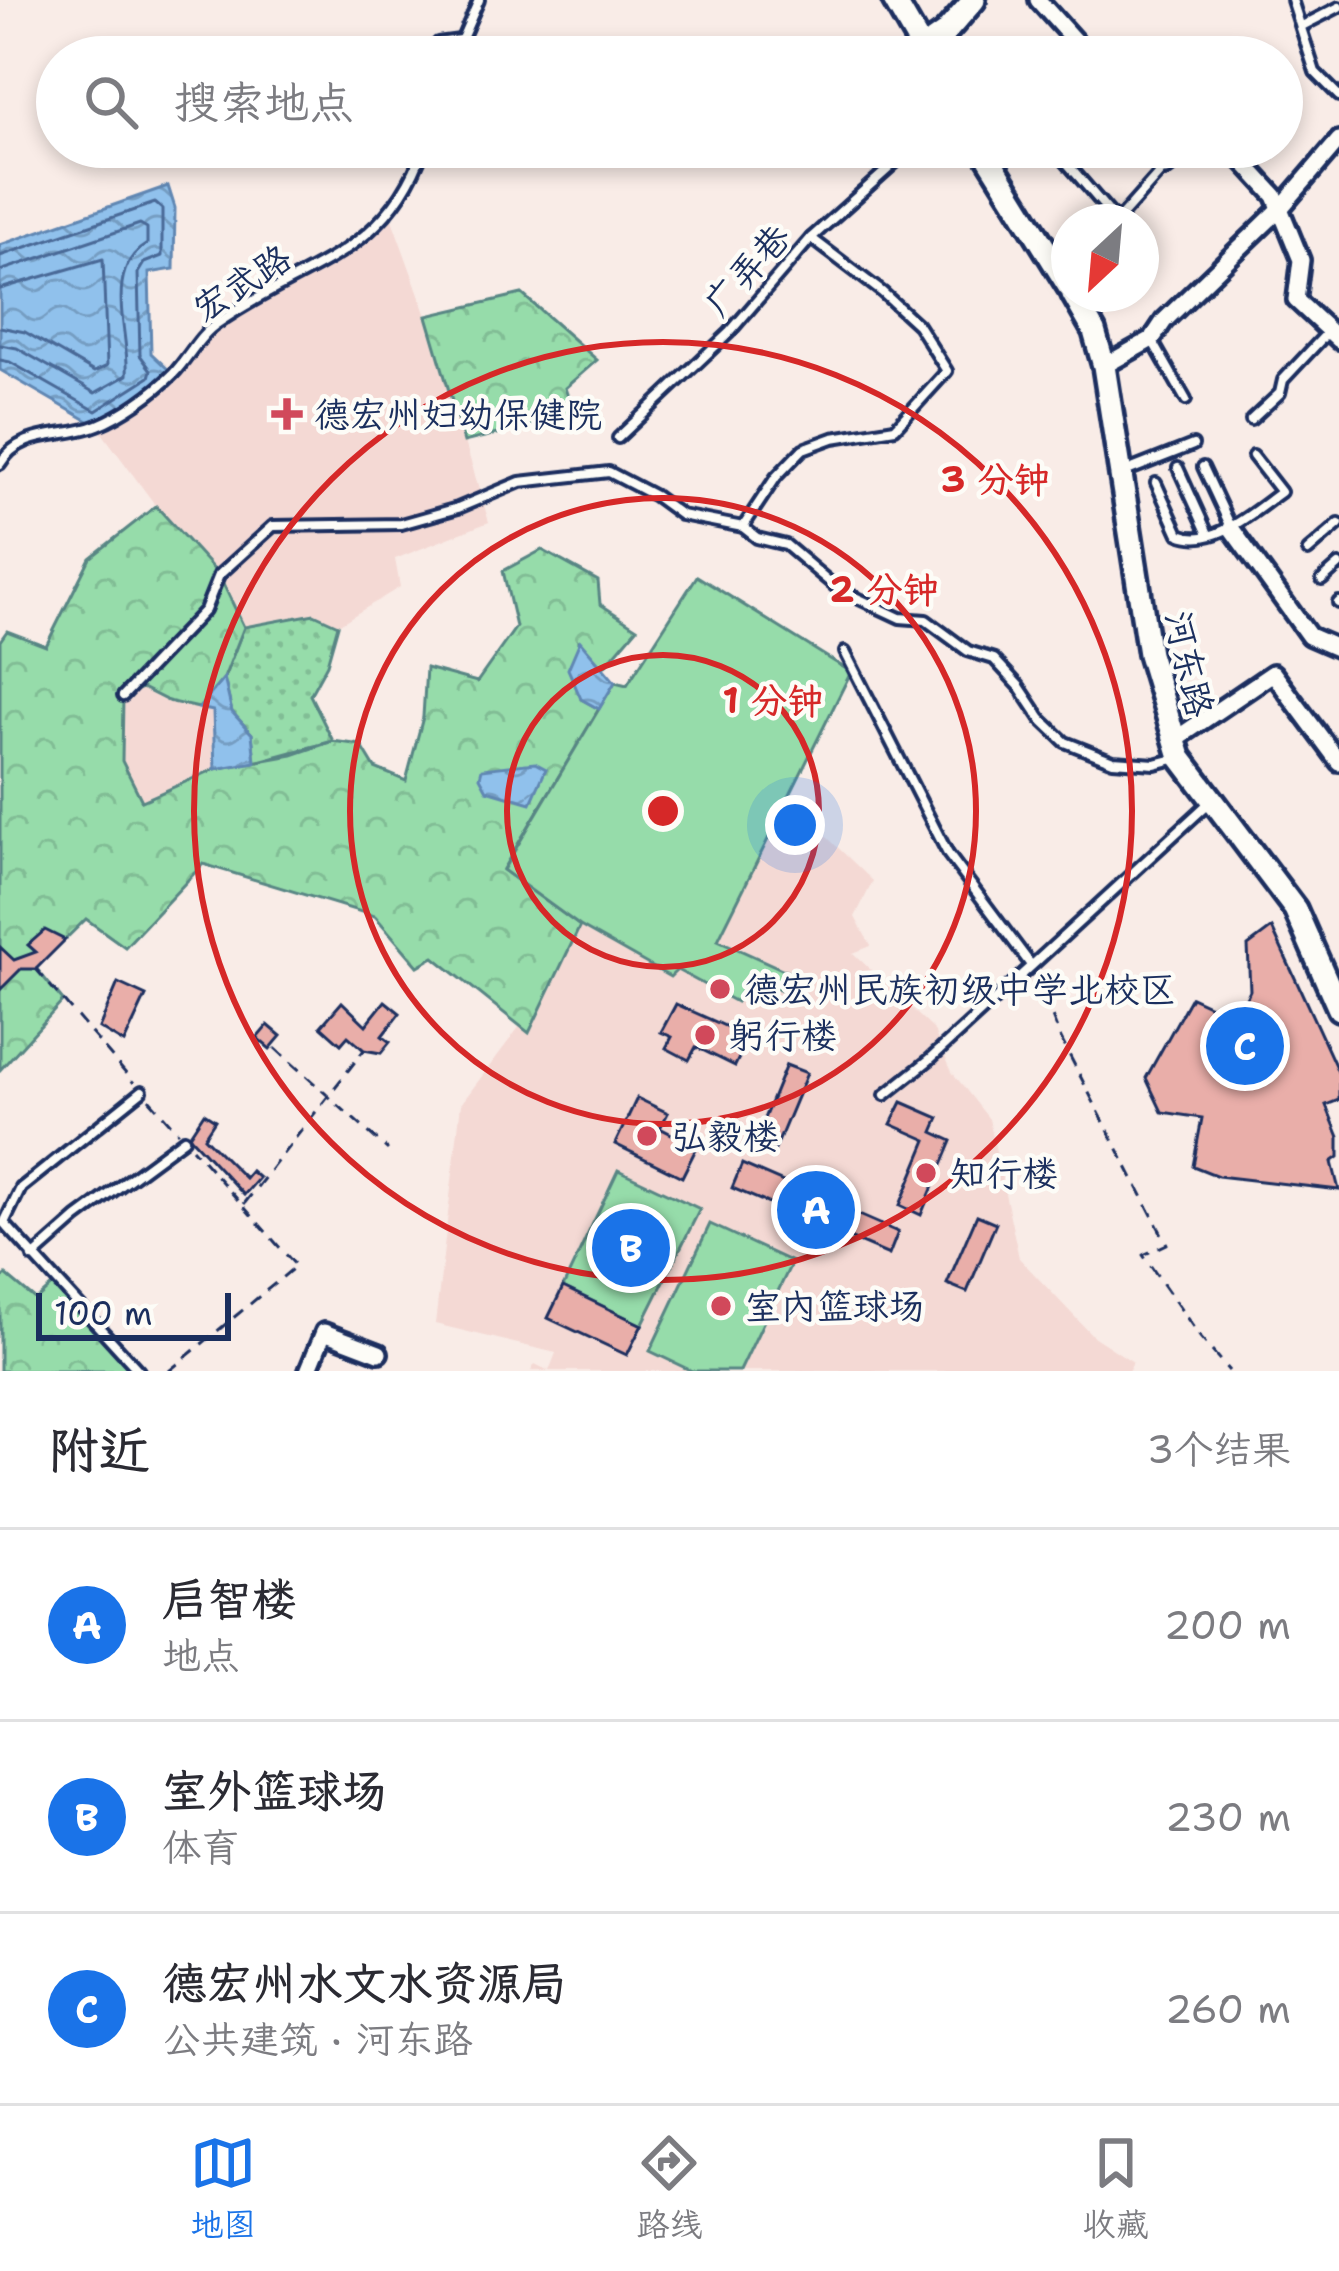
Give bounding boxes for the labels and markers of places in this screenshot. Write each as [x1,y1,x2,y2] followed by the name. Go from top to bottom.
[314,390,602,439] place label: 德宏州妇幼保健院
[271,398,303,430] marker: 德宏州妇幼保健院
[642,790,684,832] centre of rings
[744,965,1176,1014] place label: 德宏州民族初级中学北校区
[707,976,733,1002] marker: 德宏州民族初级中学北校区
[1206,1001,1284,1091] pin: C
[729,1011,837,1060] place label: 躬行楼
[692,1022,718,1048] marker: 躬行楼
[671,1112,779,1161] place label: 弘毅楼
[634,1123,660,1149] marker: 弘毅楼
[950,1149,1058,1198] place label: 知行楼
[913,1160,939,1186] marker: 知行楼
[777,1165,855,1255] pin: A
[592,1203,670,1293] pin: B
[745,1282,925,1331] place label: 室内篮球场
[708,1293,734,1319] marker: 室内篮球场

